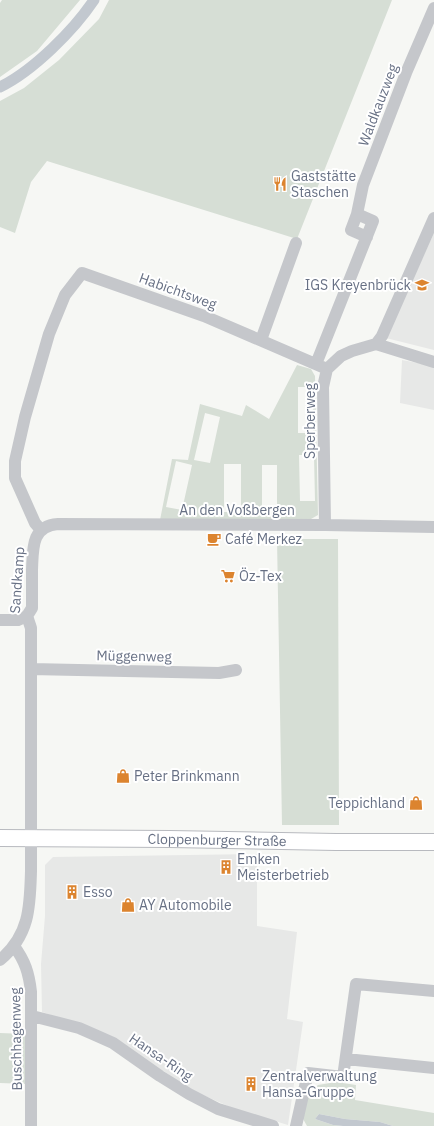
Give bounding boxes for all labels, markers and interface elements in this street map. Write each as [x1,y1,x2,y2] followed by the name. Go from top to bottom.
[354,61,402,149] street label: Waldkauzweg
[291,167,357,201] place label: Gaststätte Staschen
[272,176,288,192] restaurant icon: Gaststätte Staschen
[137,269,220,314] street label: Habichtsweg
[305,276,412,294] place label: IGS Kreyenbrück
[414,277,430,293] school or university icon: IGS Kreyenbrück
[301,382,319,459] street label: Sperberweg
[179,501,295,519] street label: An den Voßbergen
[225,530,303,548] place label: Café Merkez
[206,531,222,547] cafe icon: Café Merkez
[6,546,28,614] street label: Sandkamp
[239,567,282,585] place label: Öz-Tex
[220,568,236,584] supermarket icon: Öz-Tex
[96,646,172,666] street label: Müggenweg
[134,767,240,785] place label: Peter Brinkmann
[115,768,131,784] shop icon: Peter Brinkmann
[328,794,405,812] place label: Teppichland
[408,795,424,811] shop icon: Teppichland
[147,830,287,850] street label: Cloppenburger Straße
[237,850,329,884] place label: Emken Meisterbetrieb
[218,859,234,875] building icon: Emken Meisterbetrieb
[83,883,113,901] place label: Esso
[64,884,80,900] building icon: Esso
[139,896,232,914] place label: AY Automobile
[120,897,136,913] shop icon: AY Automobile
[6,987,26,1091] street label: Buschhagenweg
[126,1029,197,1085] street label: Hansa-Ring
[262,1067,377,1101] place label: Zentralverwaltung Hansa-Gruppe
[243,1076,259,1092] building icon: Zentralverwaltung Hansa-Gruppe

